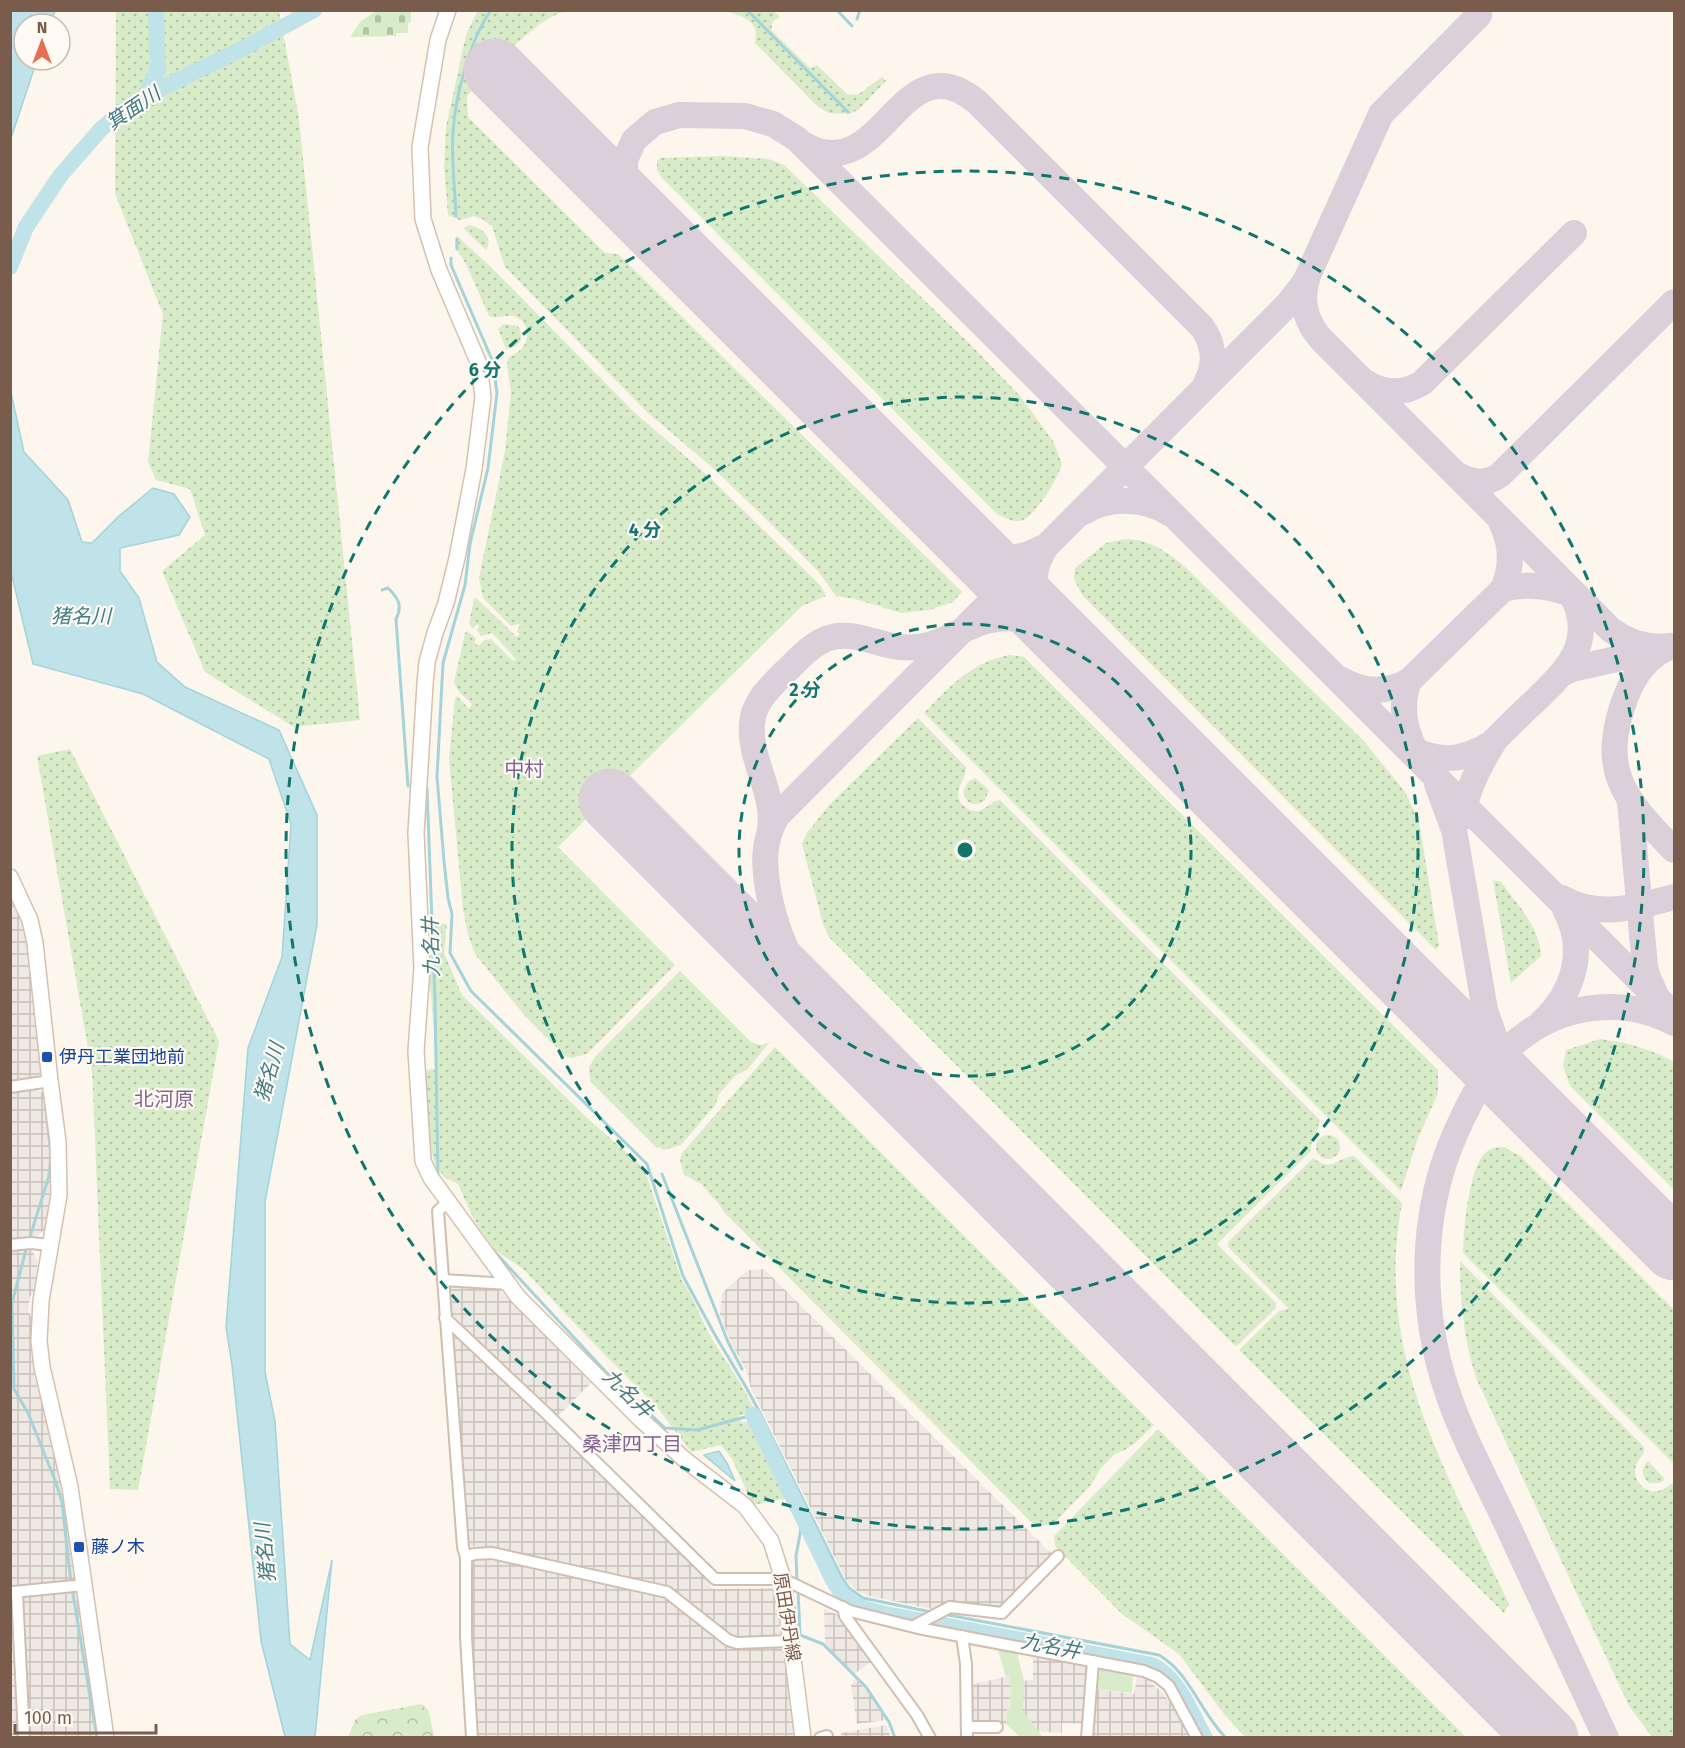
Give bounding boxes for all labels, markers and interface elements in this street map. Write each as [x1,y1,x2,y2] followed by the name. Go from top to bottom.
[12,12,72,72] north arrow
[37,18,47,37] text: N
[101,80,166,135] water label: 箕面川
[469,359,501,381] text: 6 分
[629,519,661,541] text: 4 分
[51,604,113,628] water label: 猪名川
[789,679,821,701] text: 2 分
[504,757,544,781] district label: 中村
[955,840,975,860] centre of rings
[418,915,444,977] water label: 九名井
[249,1038,289,1104] water label: 猪名川
[59,1046,185,1068] place label: 伊丹工業団地前
[40,1050,54,1064] marker: 伊丹工業団地前
[134,1087,194,1111] district label: 北河原
[598,1364,659,1424] water label: 九名井
[582,1432,682,1456] district label: 桑津四丁目
[250,1520,280,1584] water label: 猪名川
[91,1536,145,1558] place label: 藤ノ木
[72,1540,86,1554] marker: 藤ノ木
[769,1571,805,1663] street label: 原田伊丹線
[1019,1628,1085,1664] water label: 九名井
[15,1697,156,1735] scale bar
[24,1707,72,1729] text: 100 m

